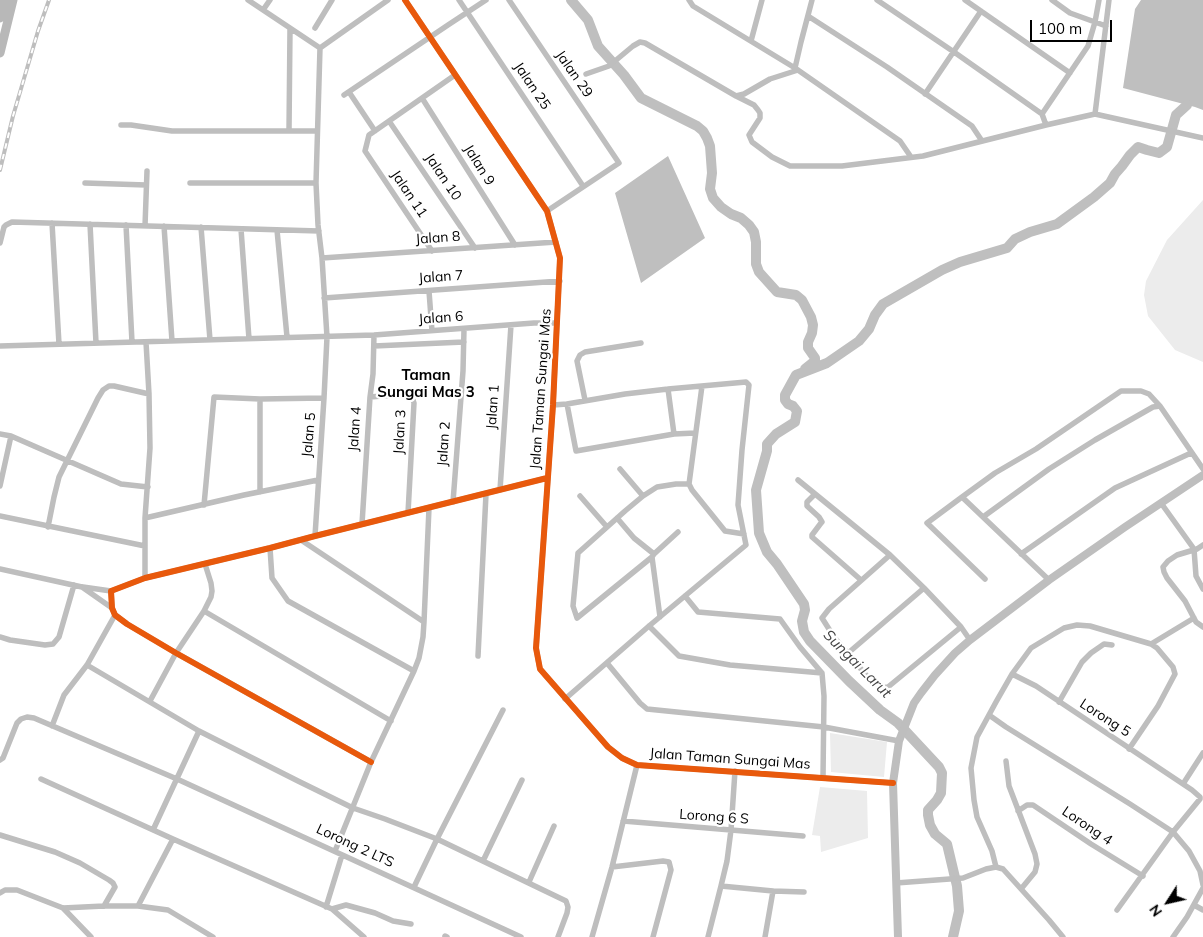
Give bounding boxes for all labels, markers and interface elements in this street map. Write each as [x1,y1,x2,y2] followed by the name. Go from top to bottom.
[1033,10,1116,42] scale bar
[1038,19,1082,38] text: 100 m
[552,47,596,101] street label: Jalan 29
[510,59,554,113] street label: Jalan 25
[460,141,498,189] street label: Jalan 9
[421,150,465,204] street label: Jalan 10
[387,167,431,221] street label: Jalan 11
[415,228,461,248] street label: Jalan 8
[418,267,464,287] street label: Jalan 7
[418,308,464,328] street label: Jalan 6
[527,308,555,470] street label: Jalan Taman Sungai Mas
[377,366,475,401] district label: Taman Sungai Mas 3
[483,384,503,430] street label: Jalan 1
[345,406,365,452] street label: Jalan 4
[390,409,410,455] street label: Jalan 3
[299,412,319,458] street label: Jalan 5
[434,421,454,467] street label: Jalan 2
[819,626,895,702] water label: Sungai Larut
[1076,695,1134,741] street label: Lorong 5
[649,745,811,773] street label: Jalan Taman Sungai Mas
[1059,803,1115,849] street label: Lorong 4
[679,806,749,828] street label: Lorong 6 S
[314,821,396,871] street label: Lorong 2 LTS
[1143,877,1193,927] north arrow
[1145,901,1166,920] text: N

